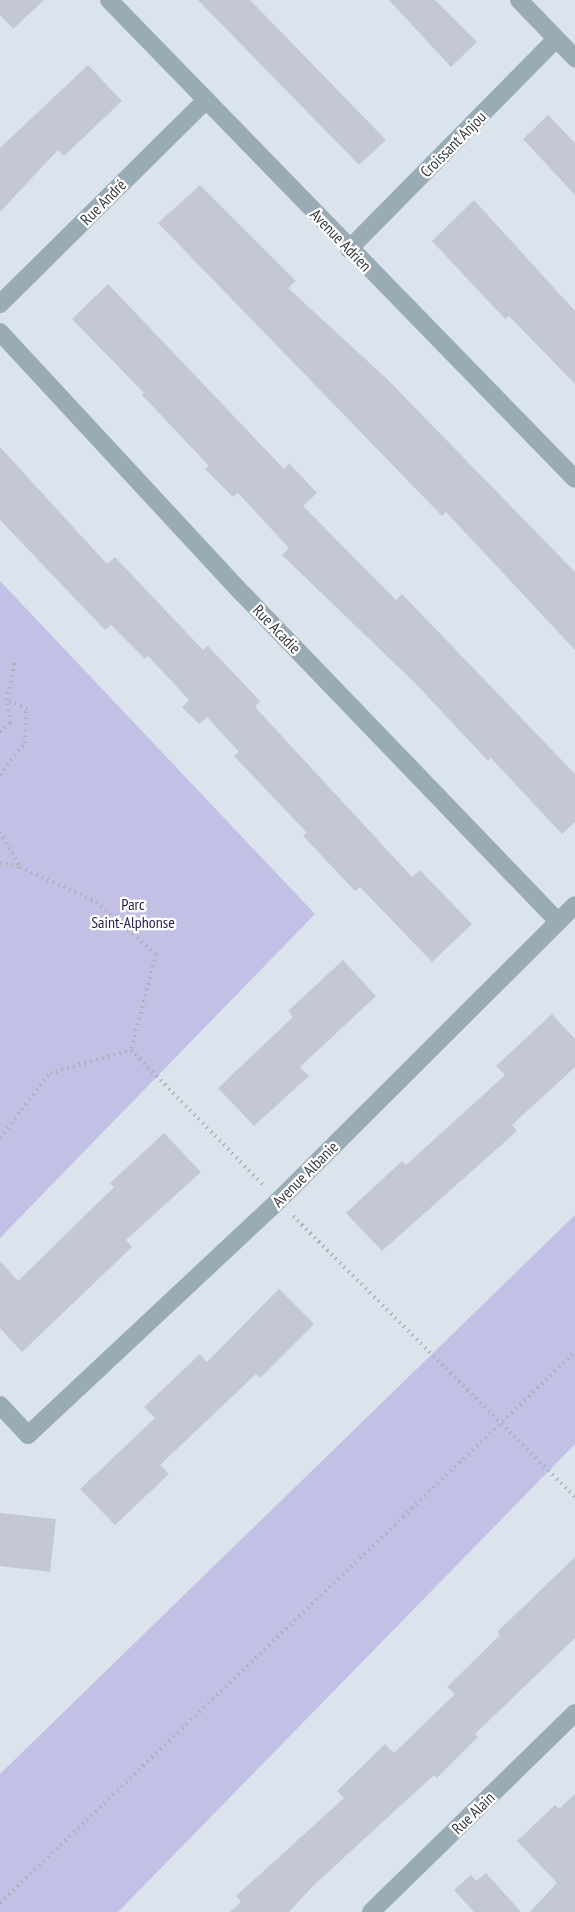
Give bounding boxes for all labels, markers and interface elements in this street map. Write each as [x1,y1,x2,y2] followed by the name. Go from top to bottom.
[416,107,490,181] street label: Croissant Anjou
[76,175,130,229] street label: Rue André
[306,205,376,275] street label: Avenue Adrien
[249,600,305,658] street label: Rue Acadie
[91,894,175,932] park label: Parc Saint-Alphonse
[268,1137,342,1211] street label: Avenue Albanie
[447,1788,499,1838] street label: Rue Alain

